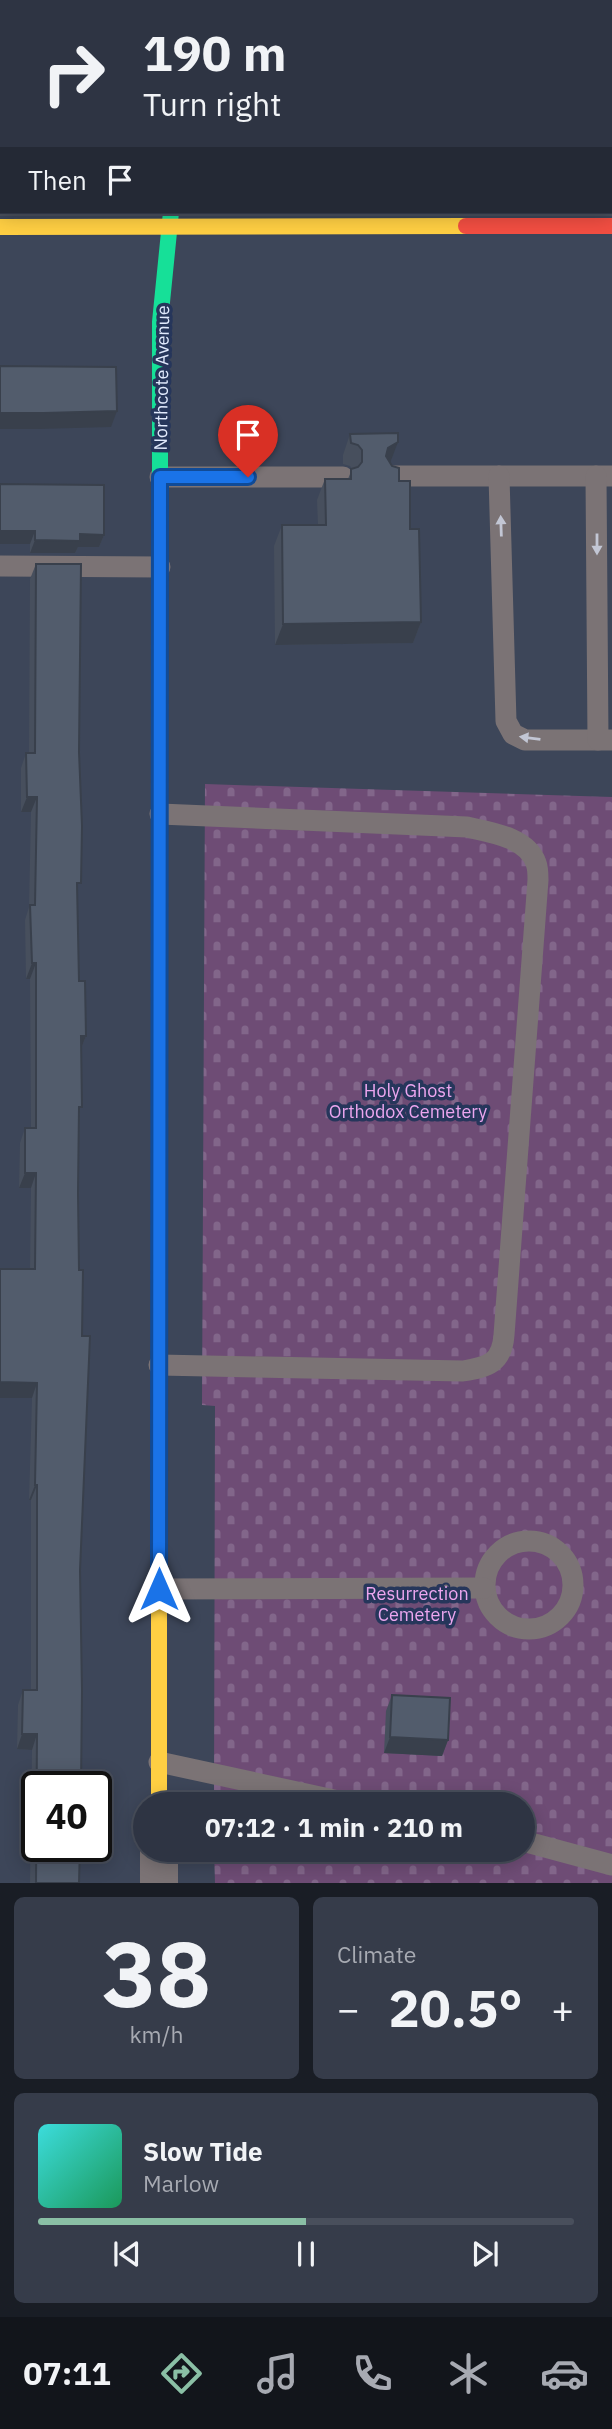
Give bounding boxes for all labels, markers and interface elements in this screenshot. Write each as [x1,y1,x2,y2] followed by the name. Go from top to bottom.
[143,21,287,84] text: 190 m
[28,28,119,119] icon: right
[143,83,281,125] text: Turn right
[101,161,139,199] icon: arrive
[28,163,87,197] text: Then
[149,305,174,451] street label: Northcote Avenue
[218,405,278,477] pin
[229,416,267,454] icon: arrive
[495,515,506,537] one-way arrow
[591,533,602,555] one-way arrow
[519,733,541,744] one-way arrow
[329,1079,487,1123] park label: Holy Ghost Orthodox Cemetery
[122,1552,196,1626] position arrow
[365,1582,469,1626] park label: Resurrection Cemetery
[21,1771,112,1862] speed limit sign: 40
[205,1810,463,1844] text: 07:12 · 1 min · 210 m
[102,1914,211,2032] text: 38
[337,1939,416,1969] text: Climate
[388,1974,523,2041] text: 20.5°
[337,1984,360,2033] text: −
[551,1984,574,2033] text: +
[129,2019,184,2049] text: km/h
[143,2134,263,2168] text: Slow Tide
[143,2168,219,2198] text: Marlow
[108,2235,146,2273] icon: previous
[287,2235,325,2273] icon: pause
[466,2235,504,2273] icon: next
[157,2349,206,2398] icon: directions
[253,2349,302,2398] icon: music
[348,2349,397,2398] icon: phone
[444,2349,493,2398] icon: climate
[540,2349,589,2398] icon: car
[23,2352,111,2394] text: 07:11

